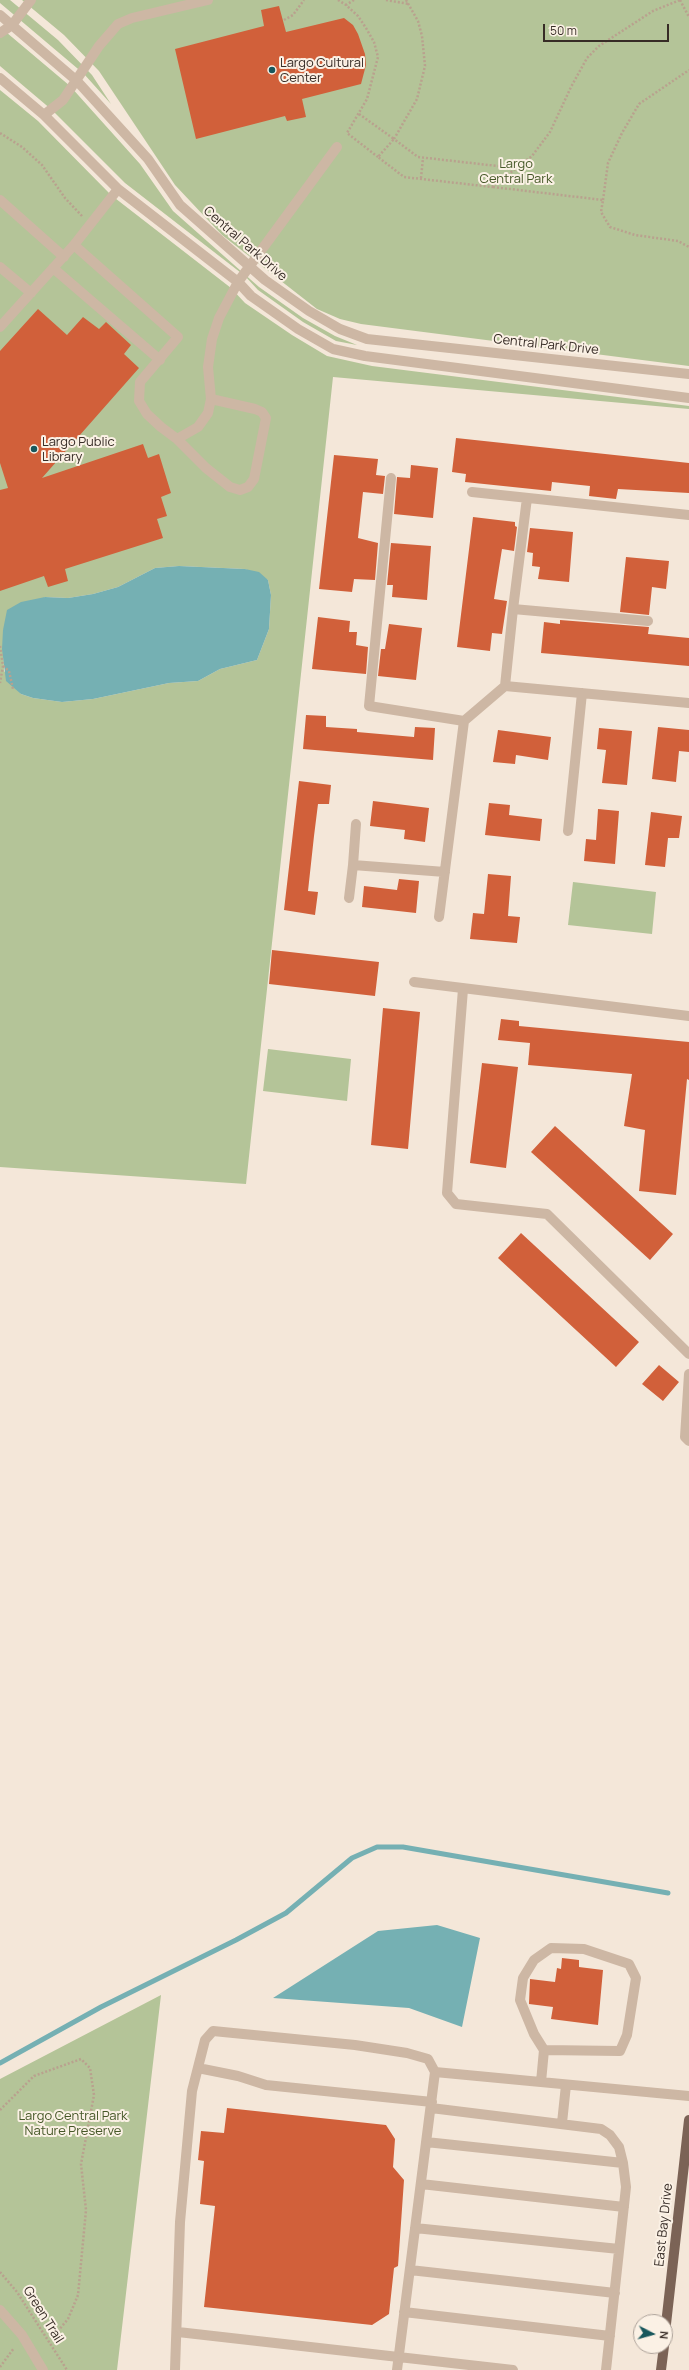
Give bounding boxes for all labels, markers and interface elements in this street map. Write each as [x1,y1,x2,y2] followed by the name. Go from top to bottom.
[545,16,671,42] scale bar
[550,22,577,39] text: 50 m
[280,55,364,86] place label: Largo Cultural Center
[267,65,277,75] marker: Largo Cultural Center
[480,156,552,187] park label: Largo Central Park
[200,203,290,285] street label: Central Park Drive
[493,332,599,358] street label: Central Park Drive
[42,434,115,465] place label: Largo Public Library
[29,444,39,454] marker: Largo Public Library
[18,2108,128,2139] park label: Largo Central Park Nature Preserve
[652,2182,676,2268] street label: East Bay Drive
[19,2284,67,2346] street label: Green Trail
[633,2314,673,2354] north arrow
[657,2330,672,2340] text: N

